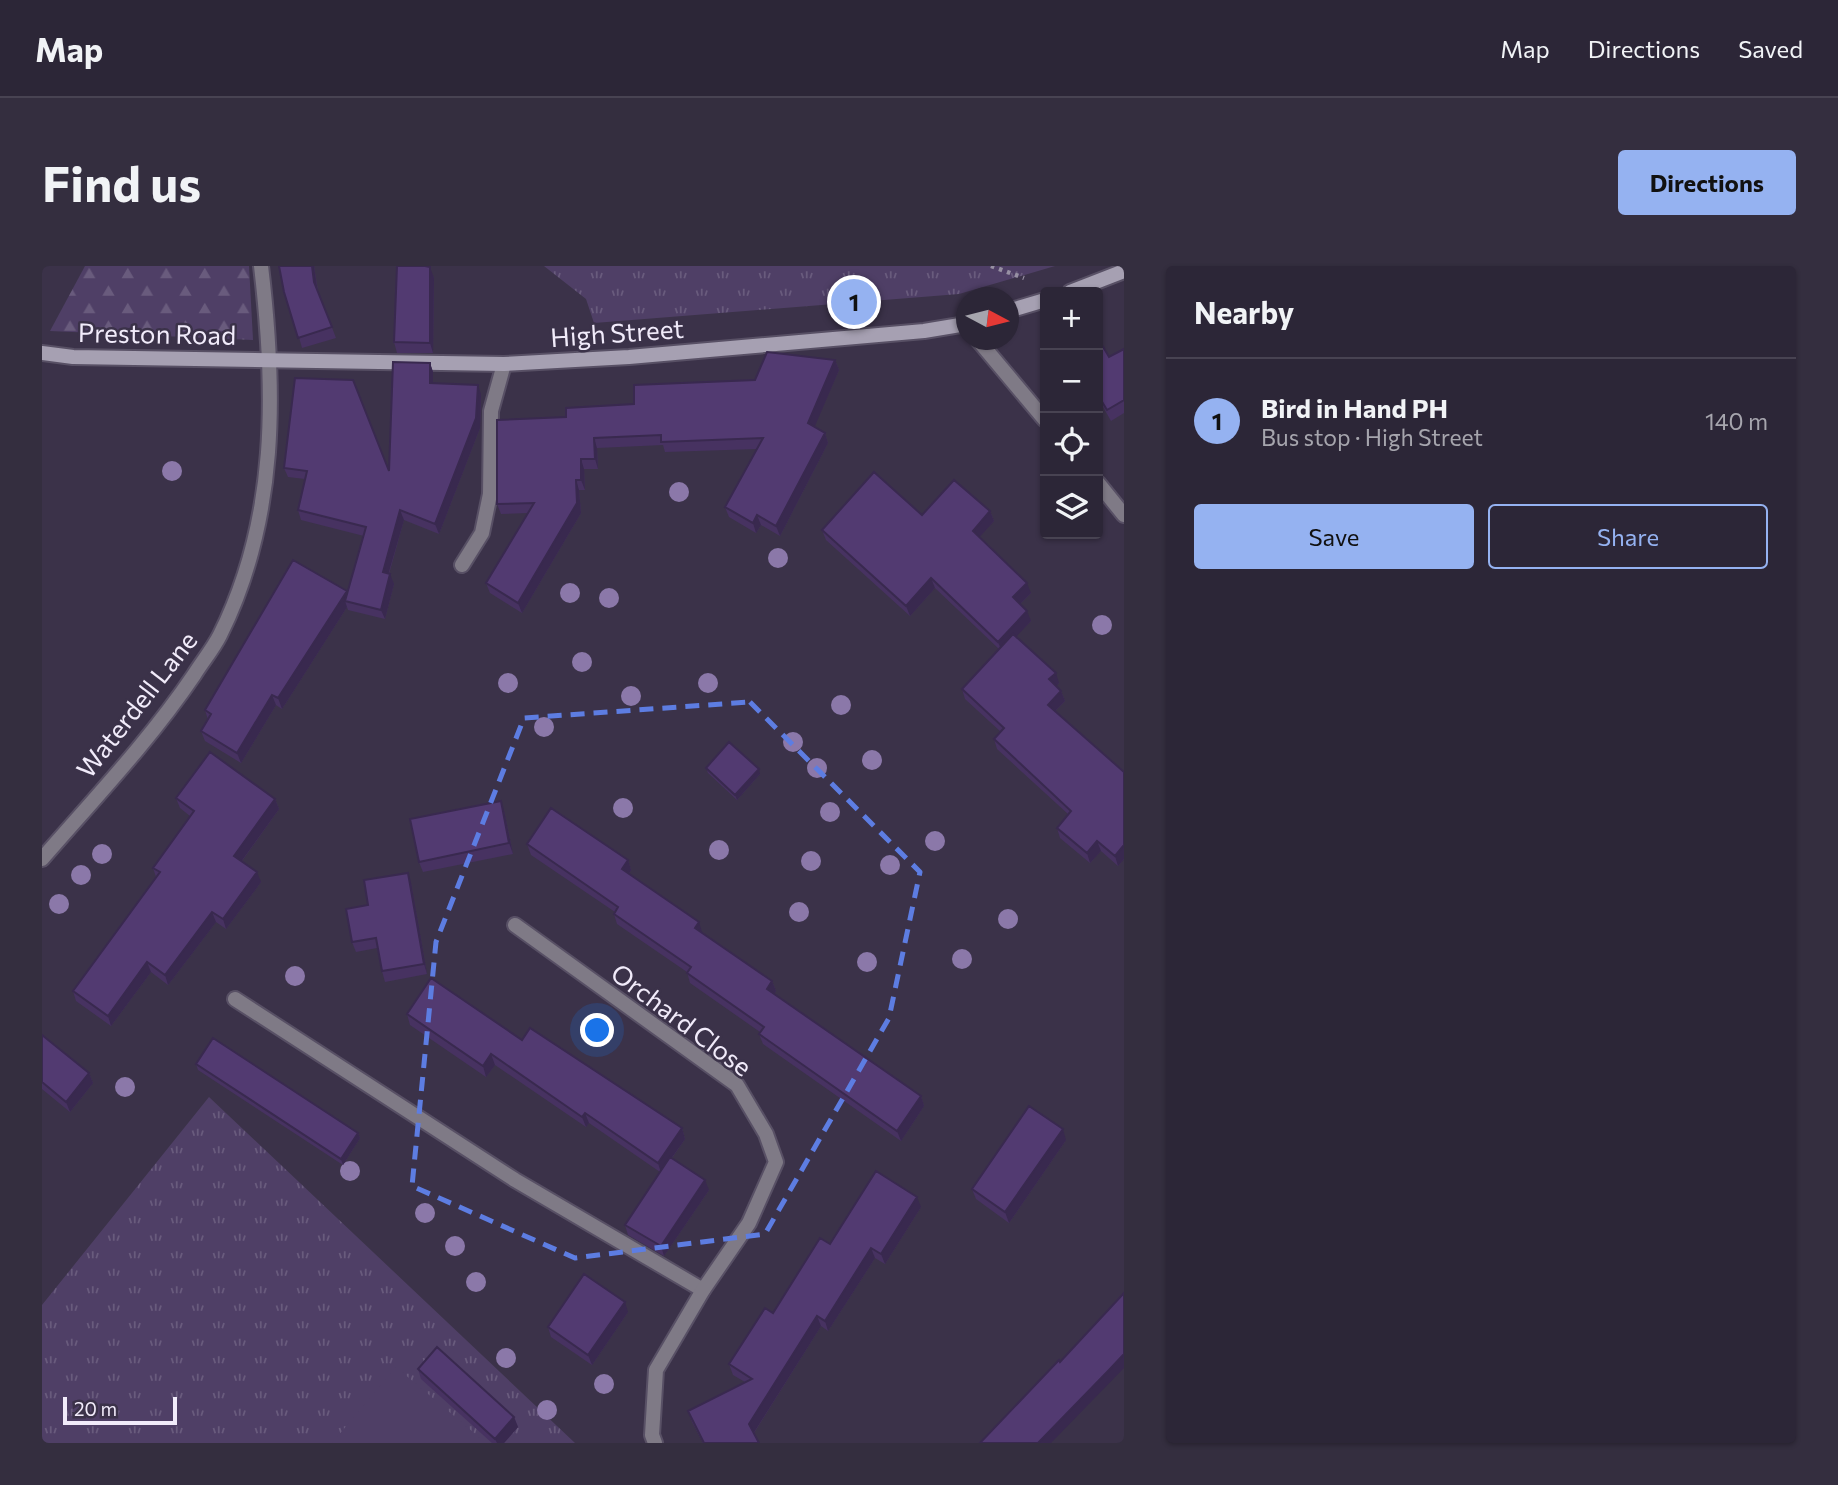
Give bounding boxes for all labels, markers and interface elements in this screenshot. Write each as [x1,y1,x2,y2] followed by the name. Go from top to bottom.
[35,28,103,69] text: Map
[1500,34,1550,63] text: Map
[1588,34,1700,63] text: Directions
[1738,34,1803,63] text: Saved
[1618,150,1796,215] button: Directions
[42,152,201,212] text: Find us
[831,276,877,328] pin: 1
[956,287,1019,350] north arrow
[1040,287,1103,539] map controls
[1040,287,1103,350] button: +
[1194,293,1294,330] text: Nearby
[549,312,685,352] street label: High Street
[78,316,236,350] street label: Preston Road
[1040,350,1103,413] button: −
[1261,392,1448,423] text: Bird in Hand PH
[1212,407,1222,435] text: 1
[1705,407,1768,435] text: 140 m
[1040,413,1103,476] button: locate
[1261,423,1483,451] text: Bus stop · High Street
[1040,476,1103,539] button: layers
[1194,504,1474,569] button: Save
[1488,504,1768,569] button: Share
[69,625,203,783] street label: Waterdell Lane
[606,956,758,1082] street label: Orchard Close
[580,1013,614,1047] your location
[63,1394,177,1426] scale bar
[74,1397,117,1420] text: 20 m

